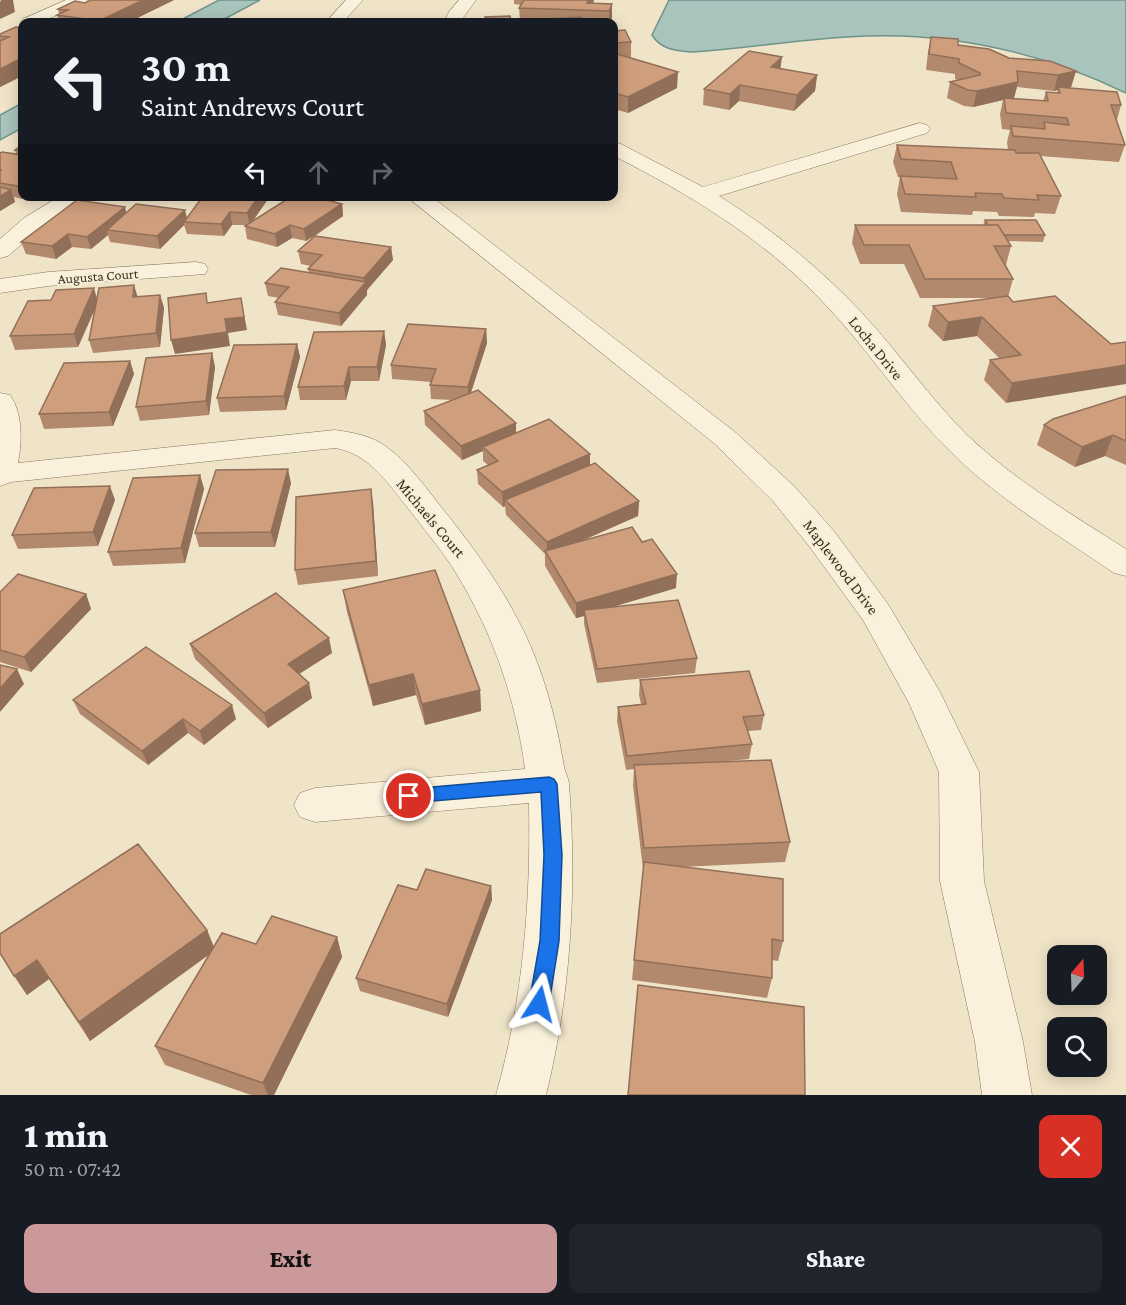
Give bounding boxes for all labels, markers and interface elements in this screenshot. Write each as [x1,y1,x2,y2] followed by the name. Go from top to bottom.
[42,42,120,120] icon: left
[141,43,231,90] text: 30 m
[141,92,364,122] text: Saint Andrews Court
[239,156,272,189] icon: left
[302,156,335,189] icon: ahead
[365,156,398,189] icon: right
[57,265,139,287] street label: Augusta Court
[845,313,907,383] street label: Locha Drive
[393,475,469,561] street label: Michaels Court
[799,516,882,618] street label: Maplewood Drive
[383,770,434,821] pin
[392,779,425,812] icon: arrive
[1047,945,1107,1005] north arrow
[1047,945,1107,1077] map controls
[507,972,571,1036] position arrow
[1047,1017,1107,1077] button: search
[24,1115,108,1155] text: 1 min
[1039,1115,1102,1178] button: close
[24,1158,121,1180] text: 50 m · 07:42
[24,1224,557,1293] button: Exit
[569,1224,1102,1293] button: Share

